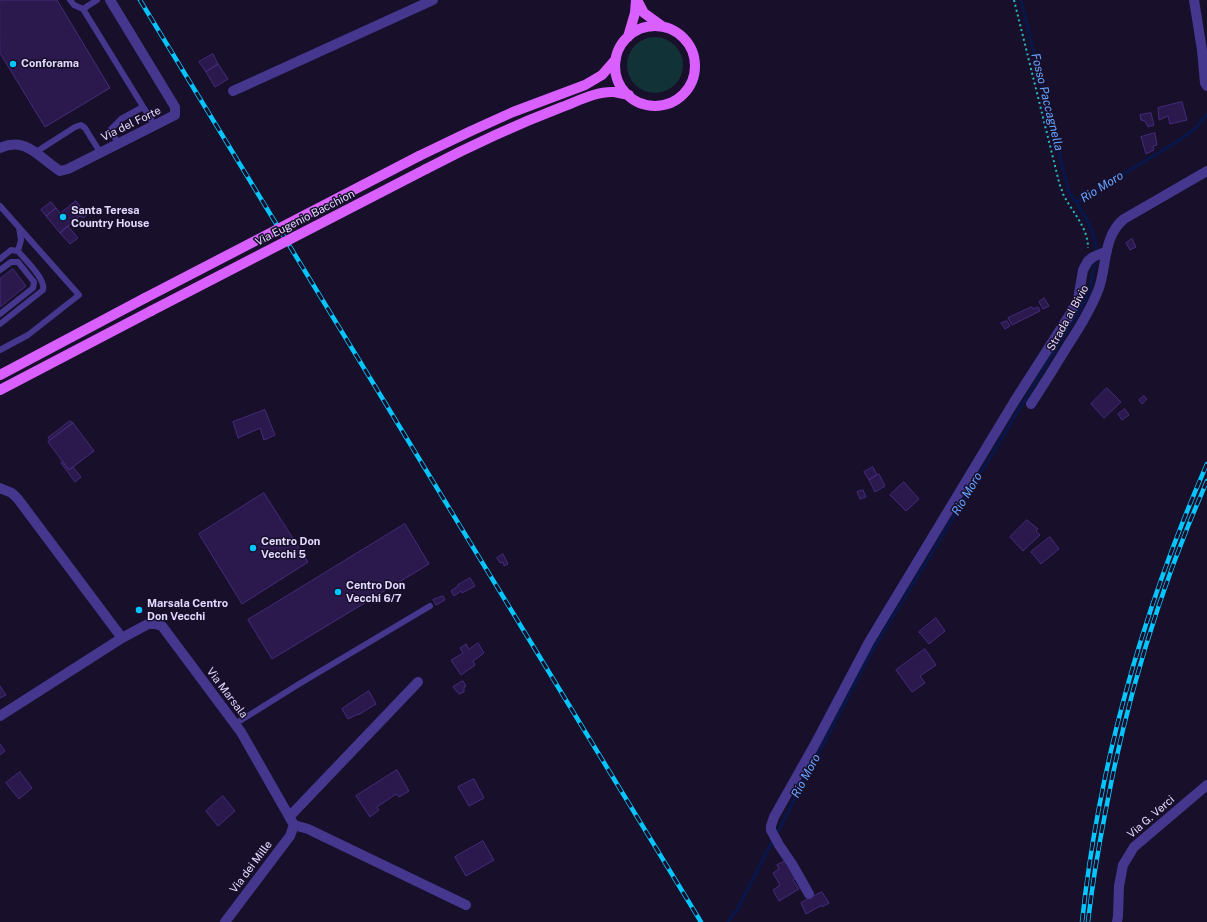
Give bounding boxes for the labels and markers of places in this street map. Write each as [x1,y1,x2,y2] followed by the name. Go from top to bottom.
[21,57,79,71] place label: Conforama
[8,59,18,69] marker: Conforama
[71,204,149,230] place label: Santa Teresa Country House
[58,212,68,222] marker: Santa Teresa Country House
[261,535,320,561] place label: Centro Don Vecchi 5
[248,543,258,553] marker: Centro Don Vecchi 5
[346,579,405,605] place label: Centro Don Vecchi 6/7
[333,587,343,597] marker: Centro Don Vecchi 6/7
[147,597,228,623] place label: Marsala Centro Don Vecchi
[134,605,144,615] marker: Marsala Centro Don Vecchi

